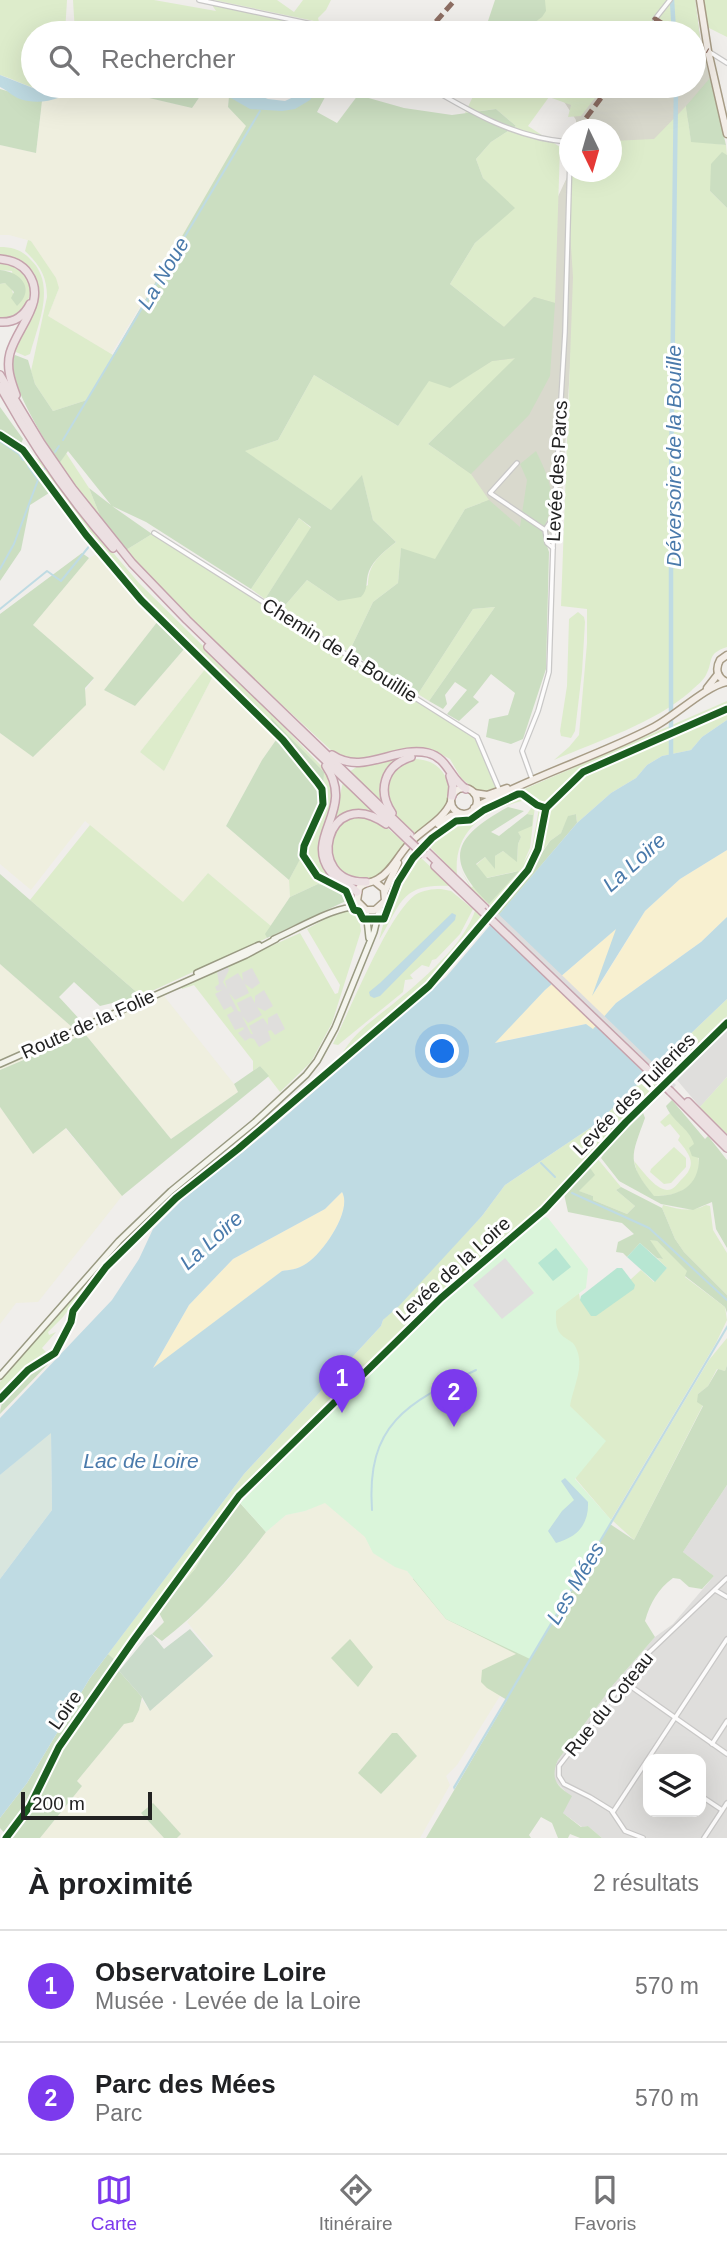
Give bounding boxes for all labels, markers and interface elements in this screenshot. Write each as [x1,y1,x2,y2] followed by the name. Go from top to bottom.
[21,21,706,98] search box
[45,41,83,79] icon: search
[101,44,235,74] text: Rechercher
[559,119,622,182] north arrow
[133,233,193,313] water label: La Noue
[662,345,685,567] water label: Déversoire de la Bouille
[543,400,571,542] street label: Levée des Parcs
[259,594,421,706] street label: Chemin de la Bouillie
[598,828,670,896] water label: La Loire
[18,985,158,1063] street label: Route de la Folie
[569,1029,699,1159] street label: Levée des Tuileries
[425,1034,459,1068] your location
[175,1206,247,1274] water label: La Loire
[392,1212,514,1326] street label: Levée de la Loire
[319,1355,365,1413] pin: 1
[431,1369,477,1427] pin: 2
[83,1449,199,1472] water label: Lac de Loire
[542,1538,609,1628] water label: Les Mées
[561,1648,657,1760] street label: Rue du Coteau
[44,1687,86,1733] street label: Loire
[643,1754,706,1817] map controls
[643,1754,706,1817] button: layers
[21,1789,152,1821] scale bar
[32,1793,85,1814] text: 200 m
[28,1867,193,1900] text: À proximité
[593,1870,699,1896] text: 2 résultats
[95,1957,326,1987] text: Observatoire Loire
[45,1973,57,1999] text: 1
[635,1973,699,1999] text: 570 m
[95,1988,361,2014] text: Musée · Levée de la Loire
[95,2069,276,2099] text: Parc des Mées
[45,2085,57,2111] text: 2
[635,2085,699,2111] text: 570 m
[95,2100,142,2126] text: Parc
[91,2171,137,2235] tab: Carte
[319,2171,393,2235] tab: Itinéraire
[574,2171,636,2235] tab: Favoris

